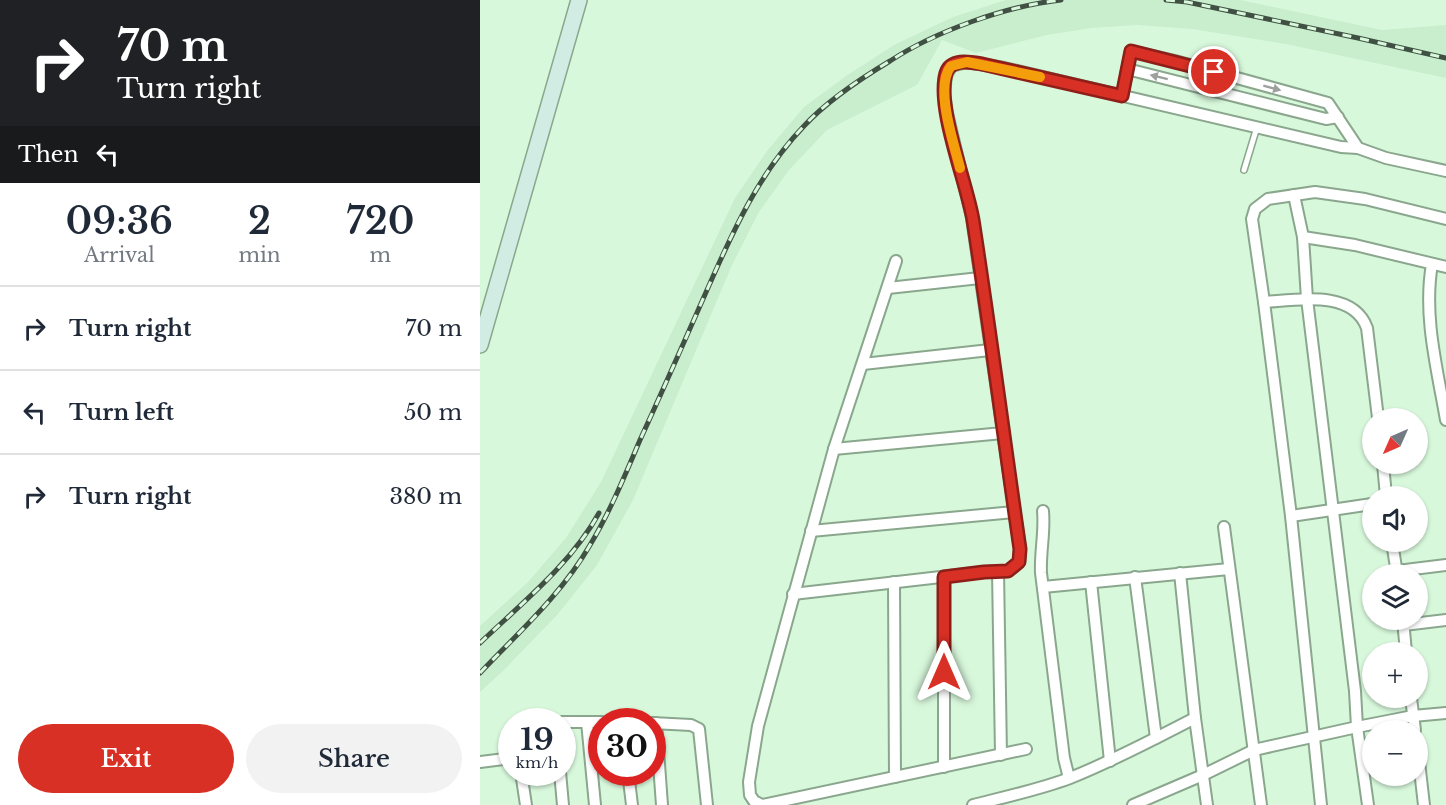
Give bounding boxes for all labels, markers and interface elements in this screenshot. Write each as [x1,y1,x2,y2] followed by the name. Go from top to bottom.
[117,20,228,72] text: 70 m
[18,24,96,102] icon: right
[1188,46,1239,97] pin
[1197,55,1230,88] icon: arrive
[1150,71,1168,81] one-way arrow
[117,72,261,105] text: Turn right
[1263,83,1281,93] one-way arrow
[91,138,124,171] icon: left
[18,141,79,168] text: Then
[66,199,173,244] text: 09:36
[248,199,271,244] text: 2
[346,199,414,244] text: 720
[84,243,155,267] text: Arrival
[239,243,281,267] text: min
[370,243,391,267] text: m
[18,312,51,345] icon: right
[69,315,191,342] text: Turn right
[405,315,462,342] text: 70 m
[18,396,51,429] icon: left
[69,399,174,426] text: Turn left
[404,399,462,426] text: 50 m
[1362,408,1428,474] north arrow
[1362,408,1428,786] map controls
[18,480,51,513] icon: right
[69,483,191,510] text: Turn right
[389,483,462,510] text: 380 m
[1362,486,1428,552] button: sound
[1362,564,1428,630] button: layers
[912,640,976,704] position arrow
[1362,642,1428,708] button: +
[588,708,666,786] speed limit sign: 30
[1362,720,1428,786] button: −
[520,721,554,758] text: 19
[18,724,234,793] button: Exit
[246,724,462,793] button: Share
[516,753,558,772] text: km/h

